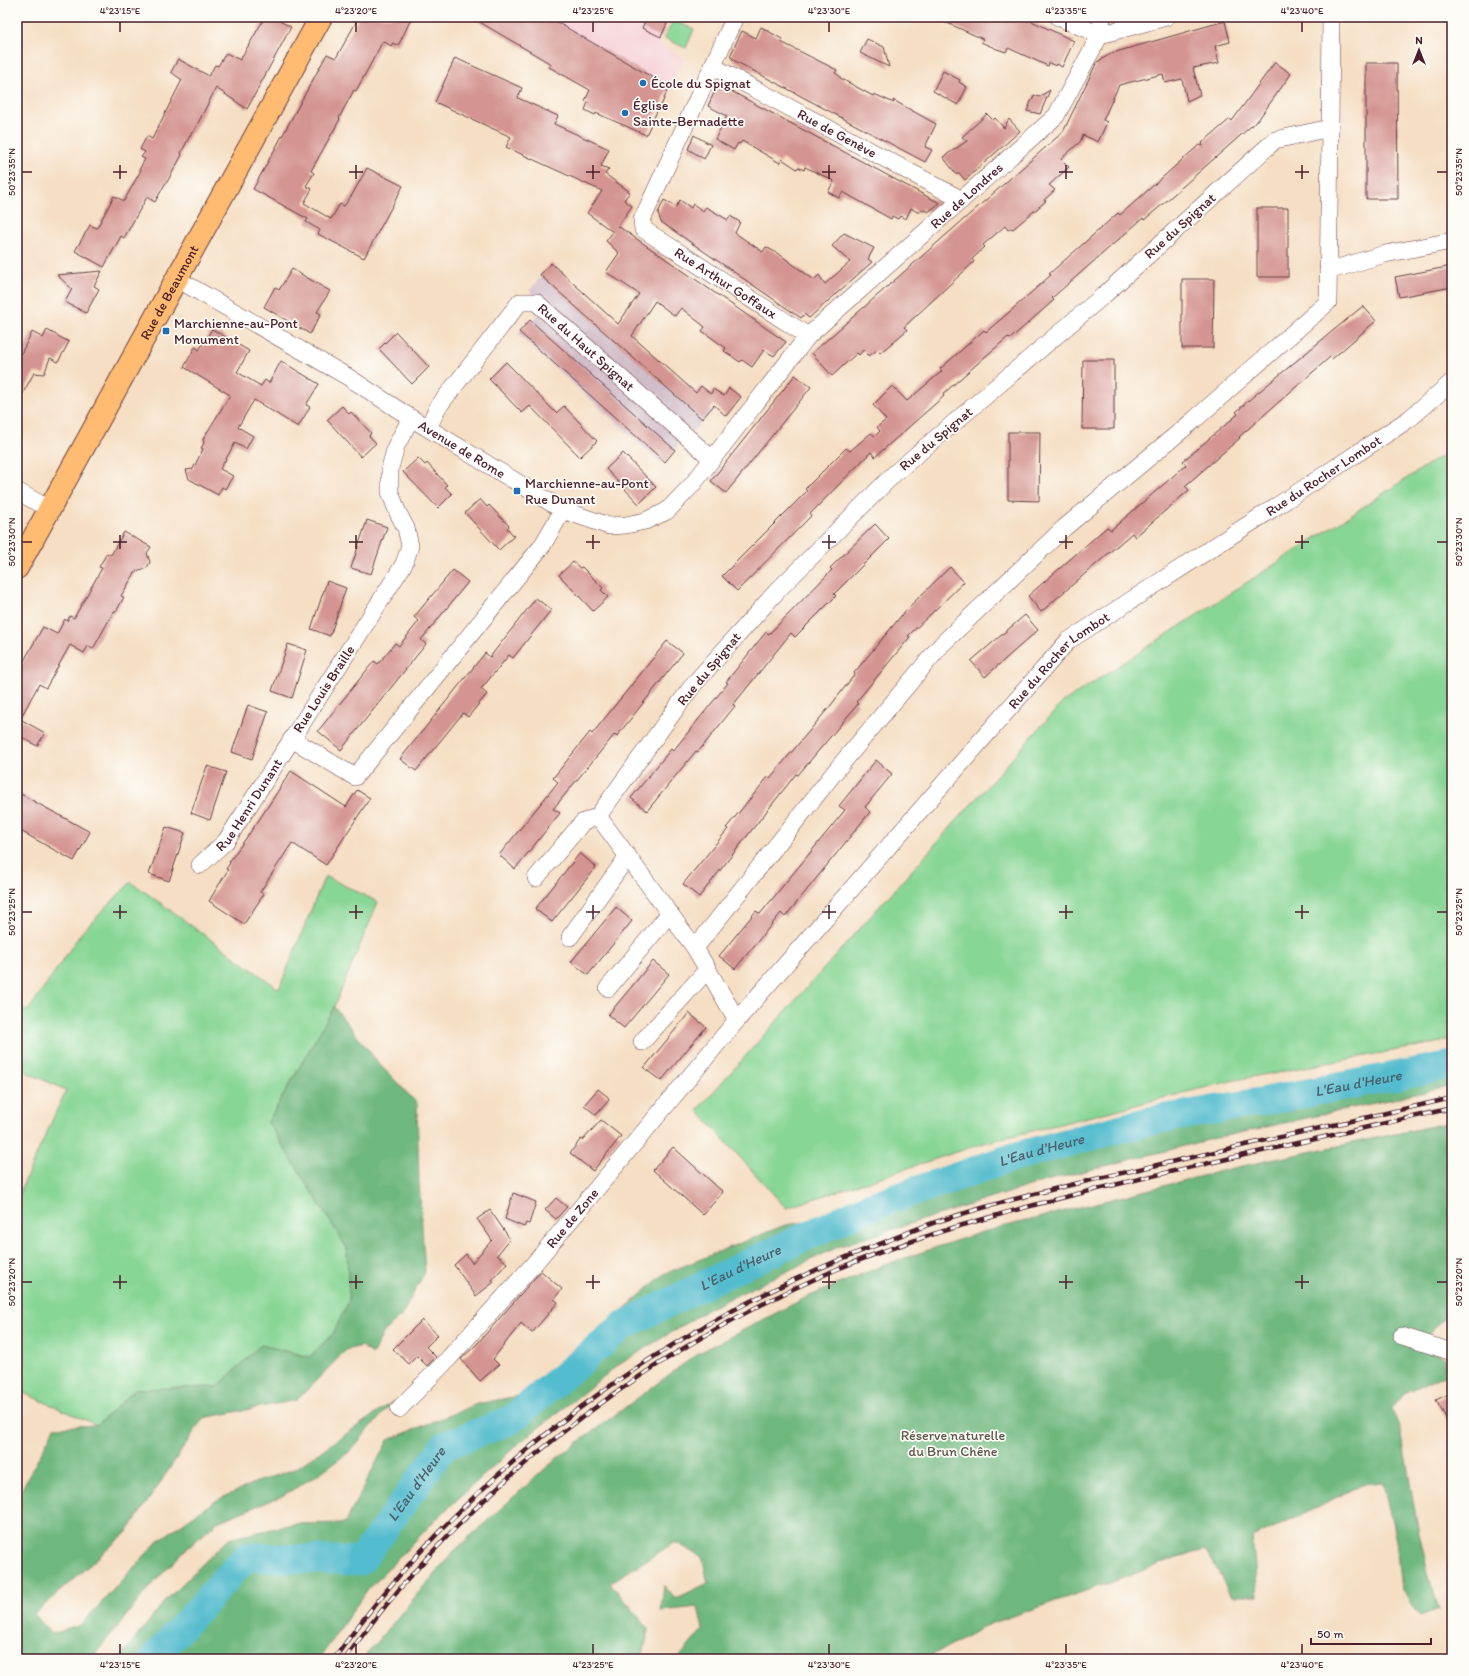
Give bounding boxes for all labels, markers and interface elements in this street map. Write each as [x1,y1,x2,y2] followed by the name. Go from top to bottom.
[100,4,141,17] text: 4°23'15"E
[335,4,378,17] text: 4°23'20"E
[572,4,614,17] text: 4°23'25"E
[808,4,851,17] text: 4°23'30"E
[1045,4,1087,17] text: 4°23'35"E
[1281,4,1324,17] text: 4°23'40"E
[1399,30,1439,70] north arrow
[1415,34,1423,47] text: N
[651,75,751,92] place label: École du Spignat
[638,78,648,88] marker: École du Spignat
[633,97,745,130] place label: Église Sainte-Bernadette
[795,105,880,161] street label: Rue de Genève
[620,108,630,118] marker: Église Sainte-Bernadette
[5,148,18,196] text: 50°23'35"N
[1452,148,1465,196] text: 50°23'35"N
[927,159,1006,232] street label: Rue de Londres
[1141,189,1219,263] street label: Rue du Spignat
[136,242,202,343] street label: Rue de Beaumont
[671,243,780,322] street label: Rue Arthur Goffaux
[535,299,638,395] street label: Rue du Haut Spignat
[174,315,298,348] place label: Marchienne-au-Pont Monument
[161,326,171,336] marker: Marchienne-au-Pont Monument
[896,403,976,475] street label: Rue du Spignat
[416,416,509,482] street label: Avenue de Rome
[1262,431,1384,520] street label: Rue du Rocher Lombot
[525,475,649,508] place label: Marchienne-au-Pont Rue Dunant
[512,486,522,496] marker: Marchienne-au-Pont Rue Dunant
[5,517,18,566] text: 50°23'30"N
[1452,517,1465,566] text: 50°23'30"N
[1004,608,1113,712] street label: Rue du Rocher Lombot
[673,629,745,709] street label: Rue du Spignat
[289,642,359,736] street label: Rue Louis Braille
[212,755,286,855] street label: Rue Henri Dunant
[5,888,18,936] text: 50°23'25"N
[1452,888,1465,936] text: 50°23'25"N
[1313,1066,1404,1100] water label: L'Eau d'Heure
[996,1129,1087,1171] water label: L'Eau d'Heure
[542,1184,602,1251] street label: Rue de Zone
[697,1240,784,1295] water label: L'Eau d'Heure
[5,1257,18,1306] text: 50°23'20"N
[1452,1257,1465,1306] text: 50°23'20"N
[901,1427,1006,1460] park label: Réserve naturelle du Brun Chêne
[384,1442,450,1525] water label: L'Eau d'Heure
[1311,1620,1431,1646] scale bar
[1317,1627,1343,1641] text: 50 m
[100,1658,141,1671] text: 4°23'15"E
[335,1658,378,1671] text: 4°23'20"E
[572,1658,614,1671] text: 4°23'25"E
[808,1658,851,1671] text: 4°23'30"E
[1045,1658,1087,1671] text: 4°23'35"E
[1281,1658,1324,1671] text: 4°23'40"E

